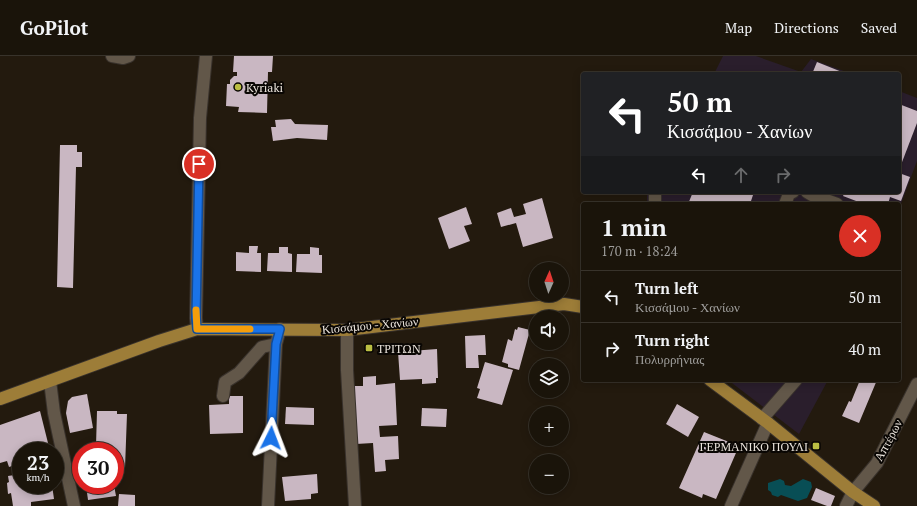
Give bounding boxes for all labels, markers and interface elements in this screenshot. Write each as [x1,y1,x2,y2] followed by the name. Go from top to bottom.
[20,15,88,40] text: GoPilot
[725,18,752,37] text: Map
[774,18,839,37] text: Directions
[861,18,897,37] text: Saved
[246,80,284,95] place label: Kyriaki
[233,82,243,92] marker: Kyriaki
[667,83,732,120] text: 50 m
[601,88,653,140] icon: left
[667,119,812,143] text: Κισσάμου - Χανίων
[182,147,216,181] pin
[188,153,210,175] icon: arrive
[688,164,710,186] icon: left
[730,164,752,186] icon: ahead
[772,164,794,186] icon: right
[601,211,667,243] text: 1 min
[839,215,881,257] button: close
[601,242,678,260] text: 170 m · 18:24
[529,262,569,302] north arrow
[529,262,569,494] map controls
[635,278,699,298] text: Turn left
[601,286,623,308] icon: left
[848,287,881,307] text: 50 m
[635,298,740,316] text: Κισσάμου - Χανίων
[529,310,569,350] button: sound
[321,313,419,337] street label: Κισσάμου - Χανίων
[635,330,710,350] text: Turn right
[601,338,623,360] icon: right
[848,339,881,359] text: 40 m
[377,341,421,356] place label: ΤΡΙΤΩΝ
[364,343,374,353] marker: ΤΡΙΤΩΝ
[635,350,705,368] text: Πολυρρήνιας
[529,358,569,398] button: layers
[529,406,569,446] button: +
[871,416,906,463] street label: Απτέρων
[250,417,292,459] position arrow
[700,439,808,454] place label: ΓΕΡΜΑΝΙΚΟ ΠΟΥΛΙ
[811,441,821,451] marker: ΓΕΡΜΑΝΙΚΟ ΠΟΥΛΙ
[72,442,124,494] speed limit sign: 30
[27,449,49,476] text: 23
[529,454,569,494] button: −
[26,471,50,484] text: km/h

